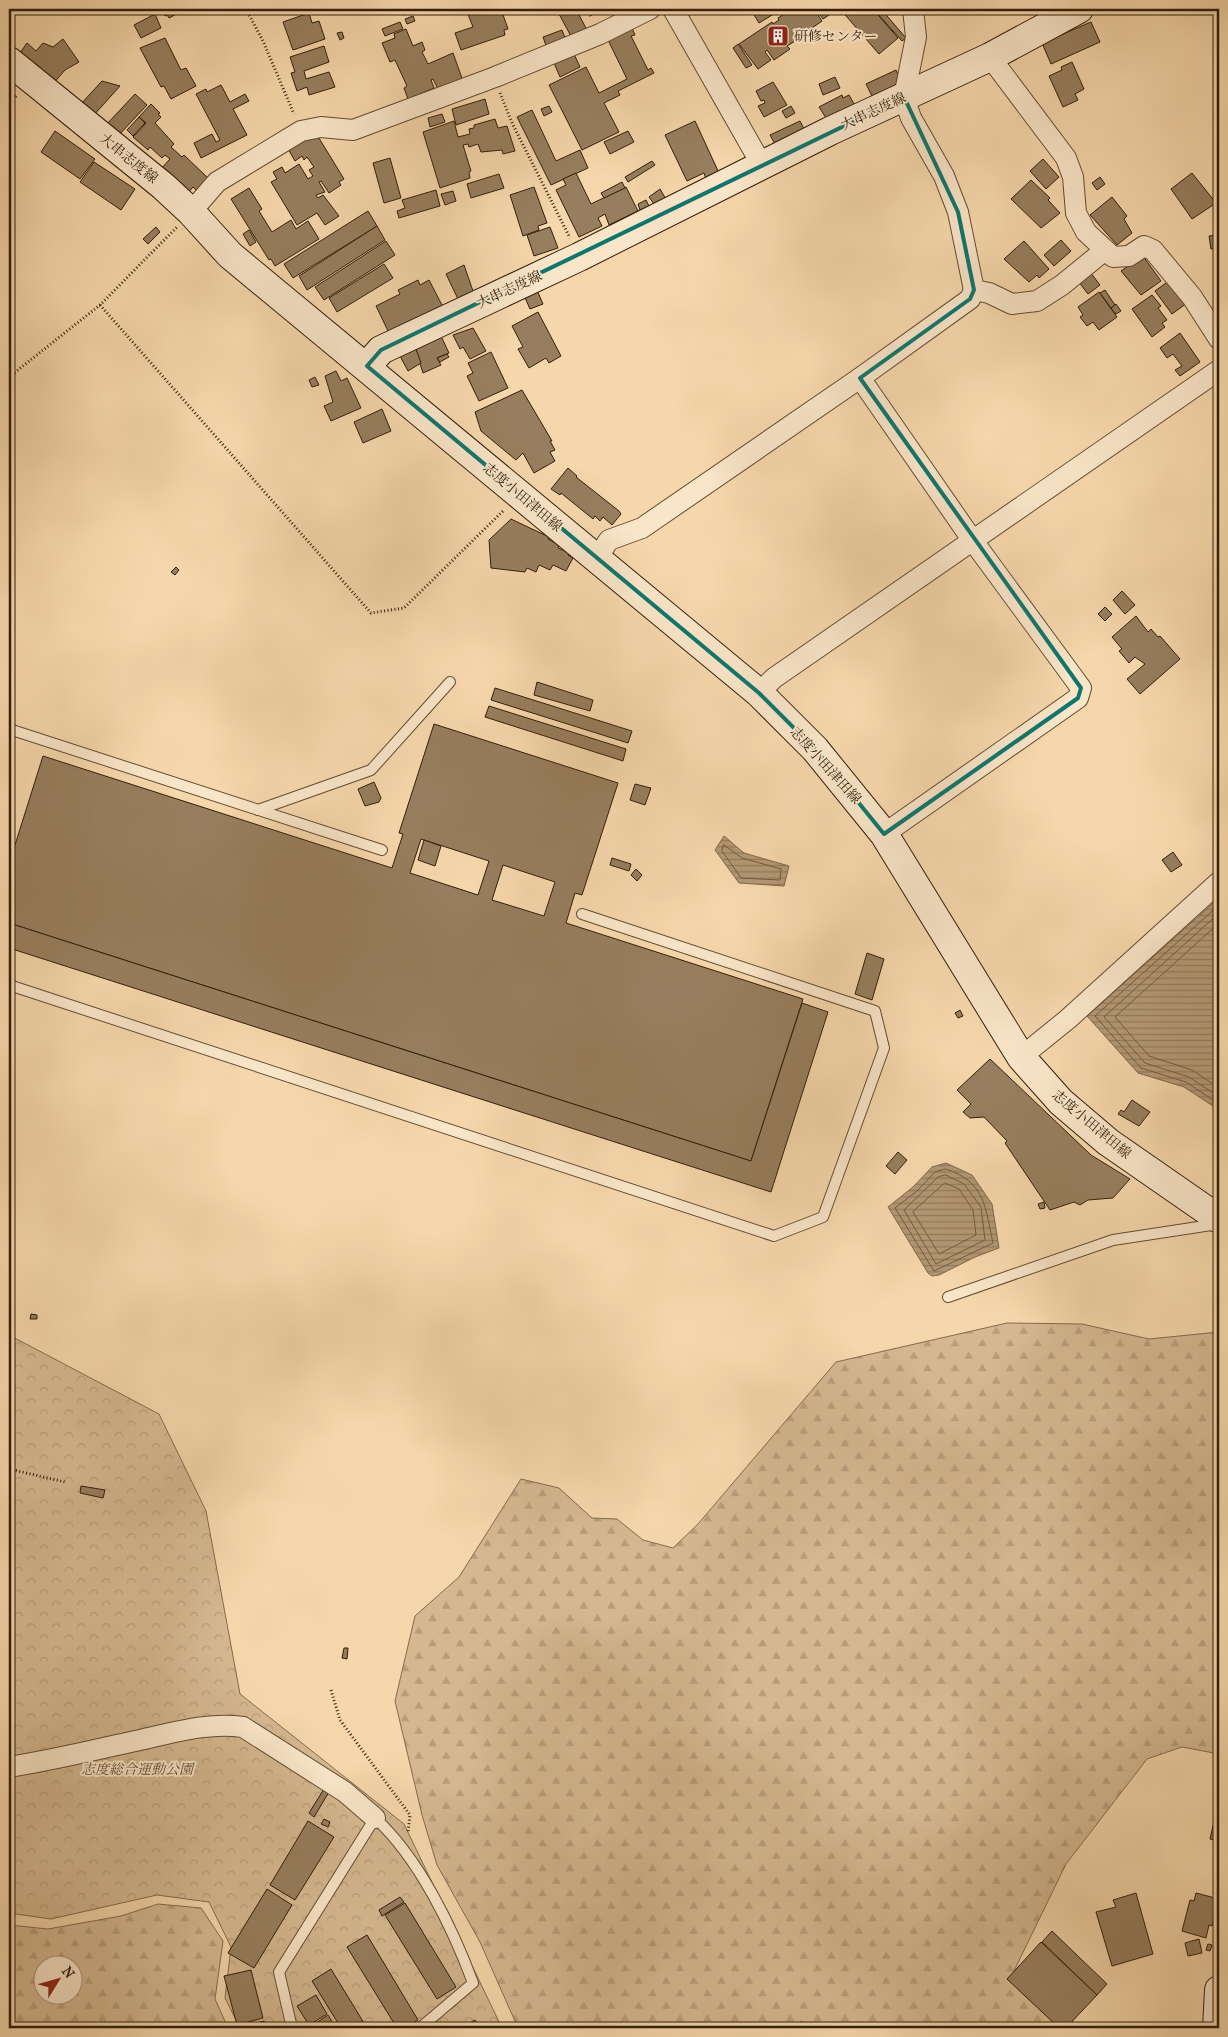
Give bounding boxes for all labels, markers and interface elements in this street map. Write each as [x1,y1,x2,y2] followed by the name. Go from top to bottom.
[766,24,790,48] building icon: 研修センター
[794,28,877,45] place label: 研修センター
[838,89,909,134] street label: 大串志度線
[96,130,161,187] street label: 大串志度線
[474,267,545,312] street label: 大串志度線
[480,459,566,535] street label: 志度小田津田線
[787,723,865,807] street label: 志度小田津田線
[1049,1086,1135,1162] street label: 志度小田津田線
[81,1761,195,1778] park label: 志度総合運動公園
[32,1954,82,2004] north arrow
[58,1963,78,1982] text: N

